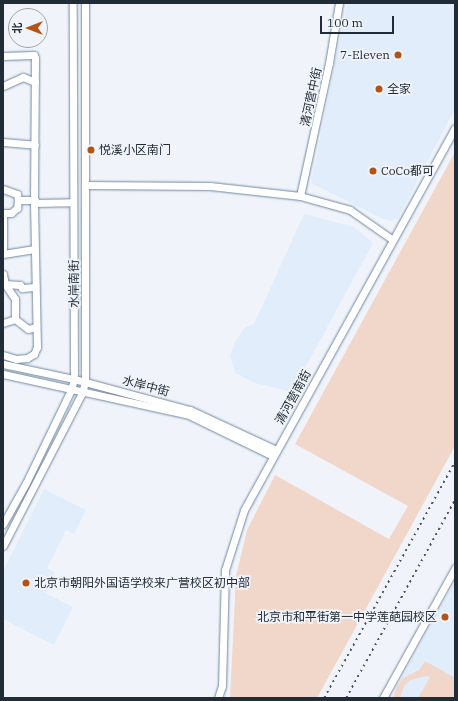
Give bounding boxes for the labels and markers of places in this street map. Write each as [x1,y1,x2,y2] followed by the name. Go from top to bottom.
[340,48,390,62] place label: 7-Eleven
[393,50,403,60] marker: 7-Eleven
[387,82,411,96] place label: 全家
[374,84,384,94] marker: 全家
[99,143,171,157] place label: 悦溪小区南门
[86,145,96,155] marker: 悦溪小区南门
[381,164,434,178] place label: CoCo都可
[368,166,378,176] marker: CoCo都可
[34,576,250,590] place label: 北京市朝阳外国语学校来广营校区初中部
[21,578,31,588] marker: 北京市朝阳外国语学校来广营校区初中部
[257,610,437,624] place label: 北京市和平街第一中学莲葩园校区
[440,612,450,622] marker: 北京市和平街第一中学莲葩园校区

